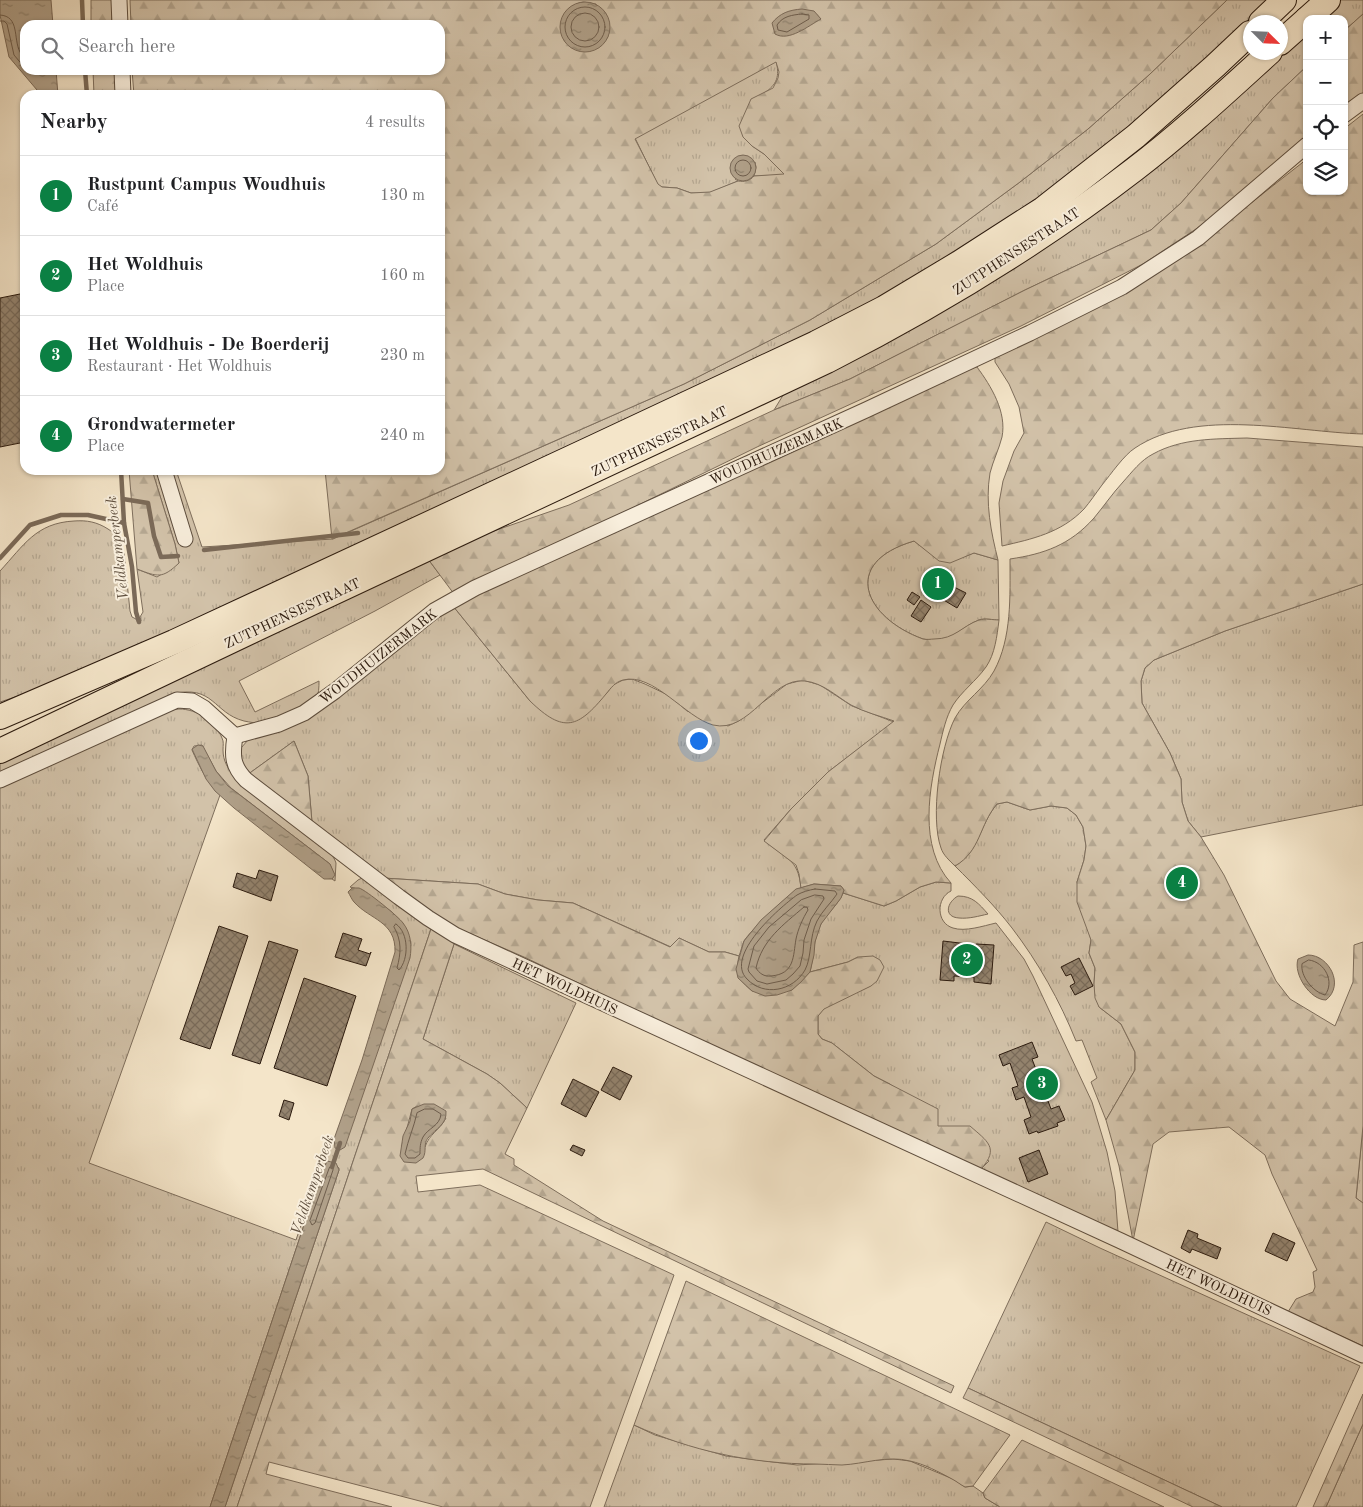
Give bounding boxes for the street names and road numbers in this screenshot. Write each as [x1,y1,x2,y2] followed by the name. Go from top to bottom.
[951,206,1083,298] street label: ZUTPHENSESTRAAT
[589,404,730,480] street label: ZUTPHENSESTRAAT
[707,416,845,488] street label: WOUDHUIZERMARK
[222,576,363,652] street label: ZUTPHENSESTRAAT
[317,607,440,707] street label: WOUDHUIZERMARK
[510,956,620,1018] street label: HET WOLDHUIS
[1164,1257,1274,1319] street label: HET WOLDHUIS

